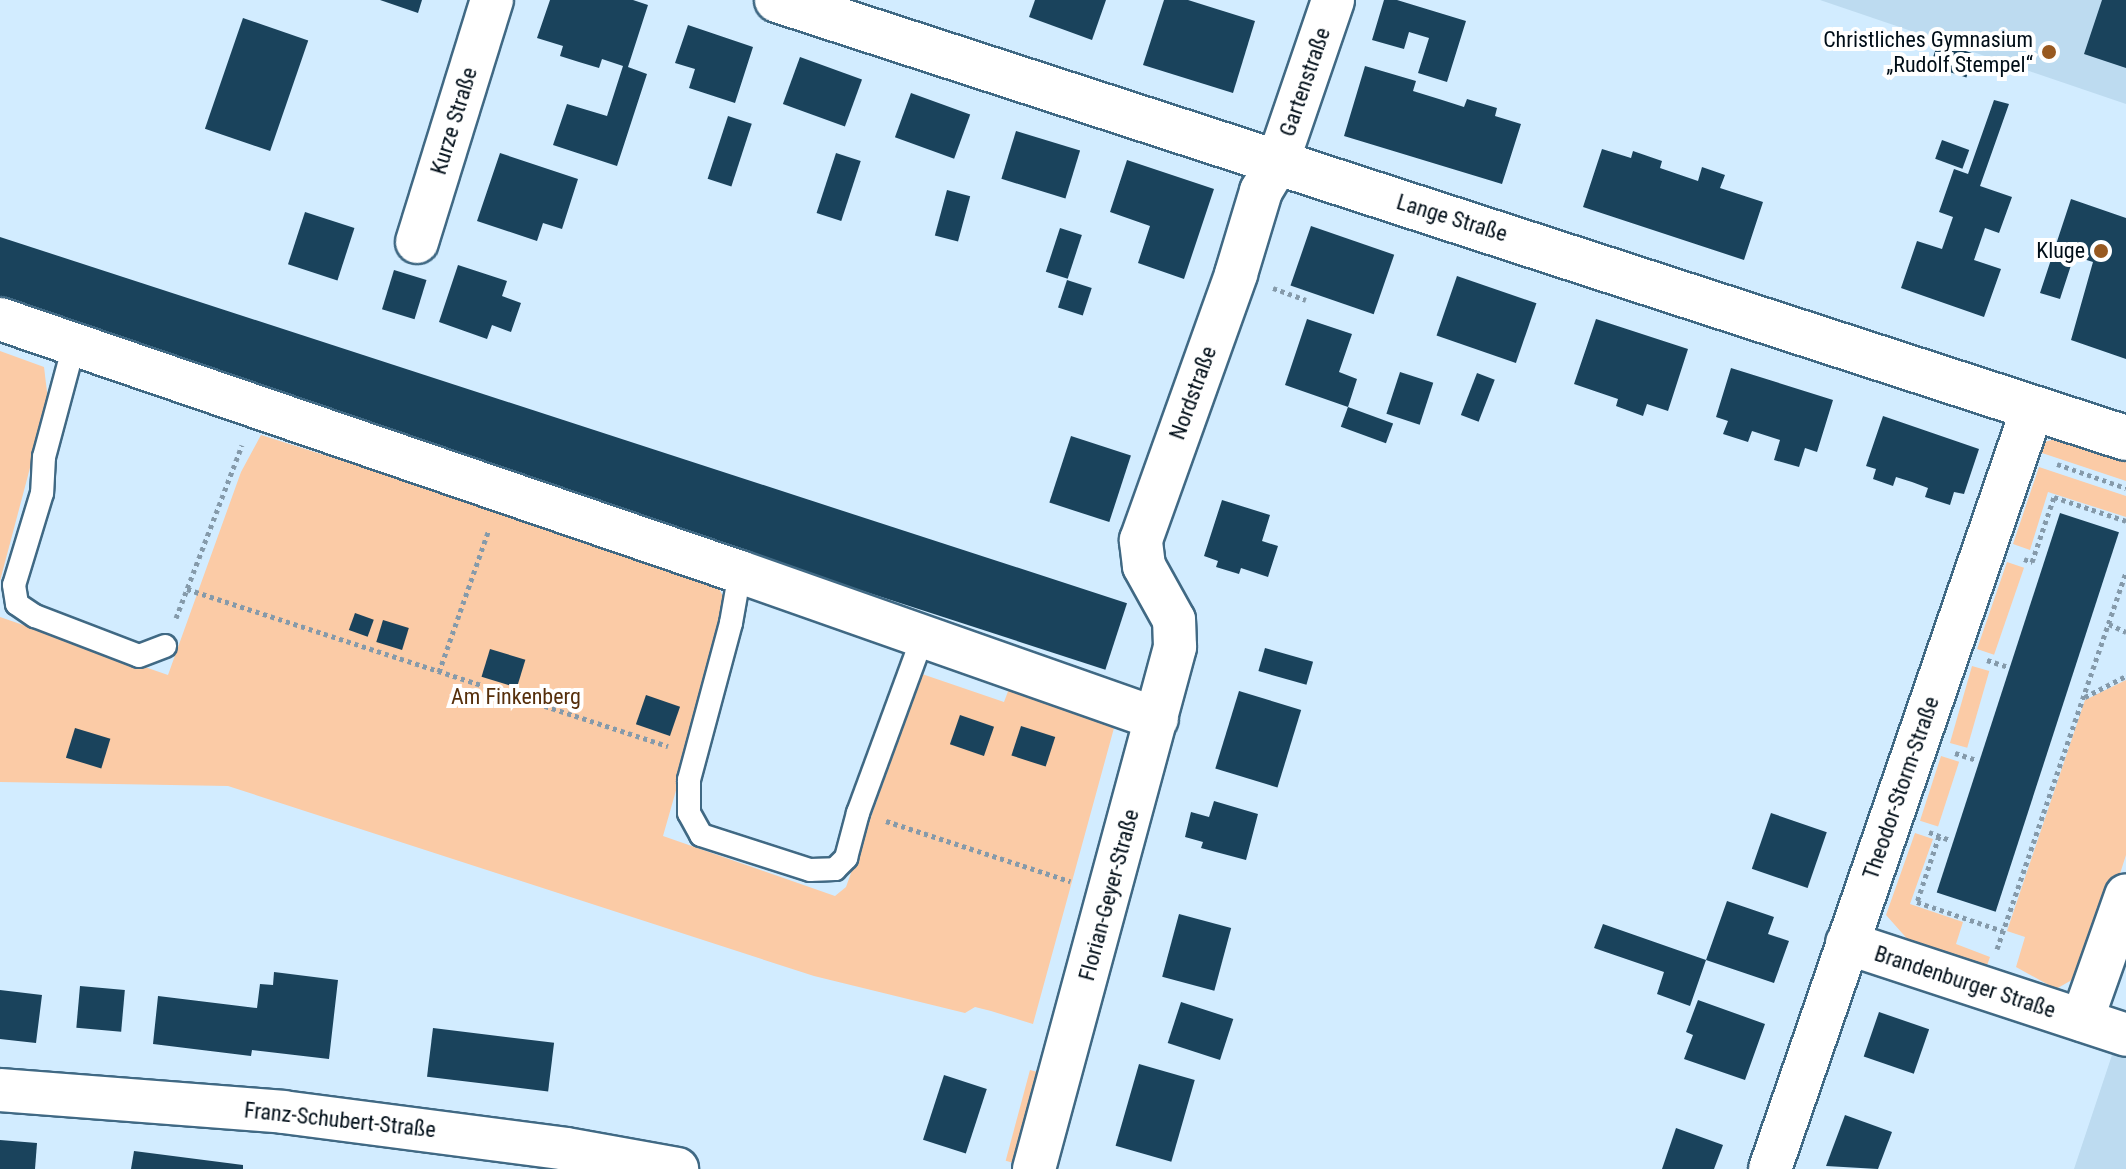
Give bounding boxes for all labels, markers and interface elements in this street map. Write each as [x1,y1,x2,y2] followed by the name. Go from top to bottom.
[1274,24,1336,140] street label: Gartenstraße
[1823,26,2033,78] place label: Christliches Gymnasium „Rudolf Stempel“
[2040,43,2058,61] marker: Christliches Gymnasium „Rudolf Stempel“
[425,64,483,178] street label: Kurze Straße
[1393,189,1511,247] street label: Lange Straße
[2036,238,2085,264] place label: Kluge
[2092,242,2110,260] marker: Kluge
[1164,343,1222,443] street label: Nordstraße
[451,684,581,710] park label: Am Finkenberg
[1857,693,1945,883] street label: Theodor-Storm-Straße
[1073,806,1145,984] street label: Florian-Geyer-Straße
[1871,940,2059,1024] street label: Brandenburger Straße
[243,1097,437,1143] street label: Franz-Schubert-Straße

